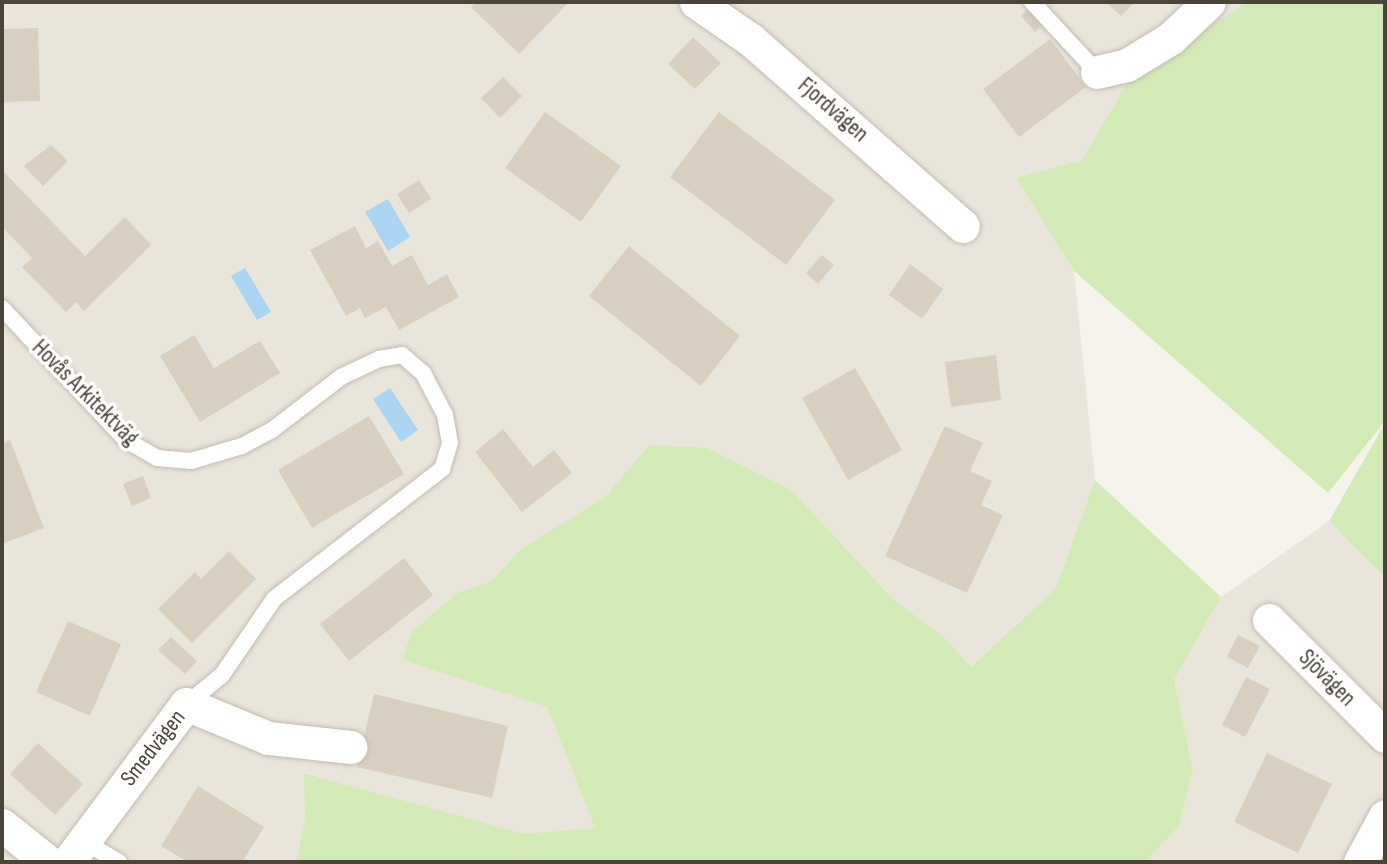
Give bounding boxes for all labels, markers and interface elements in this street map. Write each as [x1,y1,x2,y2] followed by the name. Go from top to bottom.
[792,72,874,148] street label: Fjordvägen
[26,334,144,452] street label: Hovås Arkitektväg
[1293,644,1361,712] street label: Sjövägen
[115,704,191,792] street label: Smedvägen

